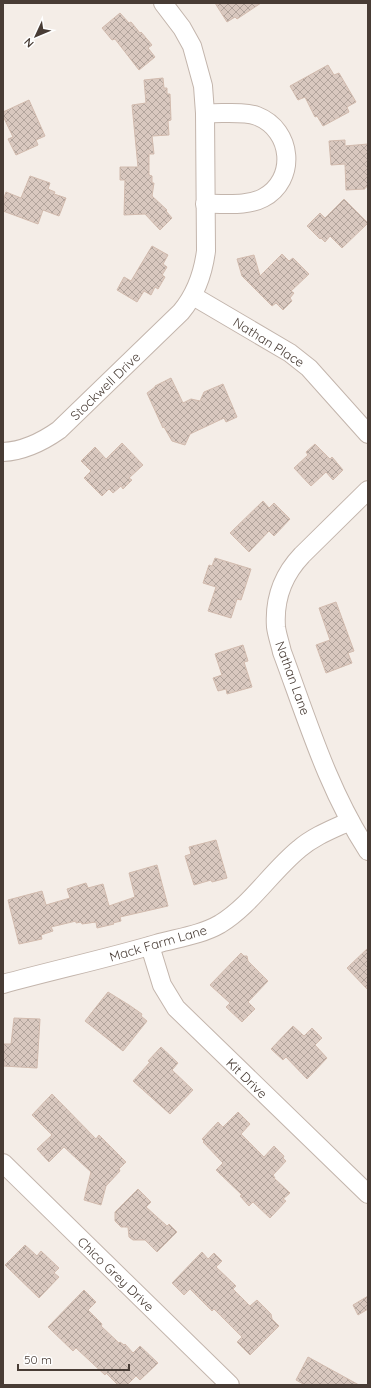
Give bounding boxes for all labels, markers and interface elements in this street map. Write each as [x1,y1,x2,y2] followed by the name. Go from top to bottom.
[16,16,56,56] north arrow
[21,35,37,51] text: N
[231,314,307,370] street label: Nathan Place
[67,349,143,423] street label: Stockwell Drive
[272,639,314,717] street label: Nathan Lane
[107,921,209,965] street label: Mack Farm Lane
[223,1055,271,1101] street label: Kit Drive
[74,1233,158,1315] street label: Chico Grey Drive
[18,1346,129,1372] scale bar
[24,1352,52,1367] text: 50 m

